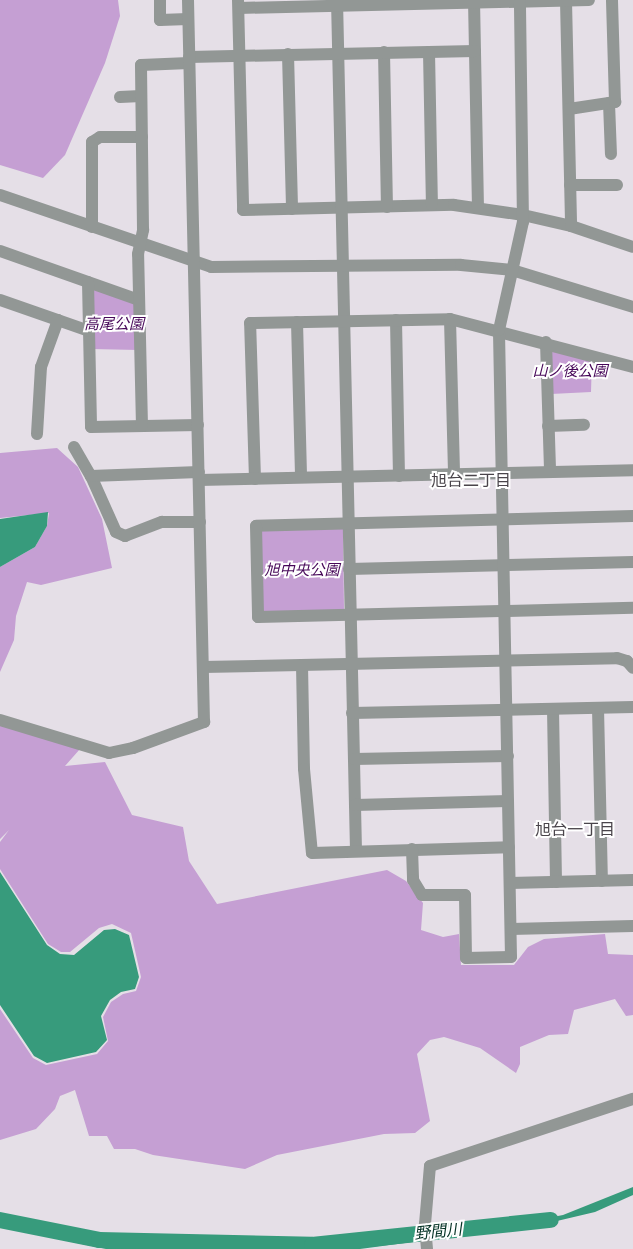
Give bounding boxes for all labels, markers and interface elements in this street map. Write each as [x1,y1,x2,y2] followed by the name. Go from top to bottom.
[84,316,144,334] park label: 高尾公園
[533,363,607,381] park label: 山ノ後公園
[431,471,511,491] district label: 旭台二丁目
[265,562,339,580] park label: 旭中央公園
[535,820,615,840] district label: 旭台一丁目
[413,1220,463,1244] water label: 野間川

